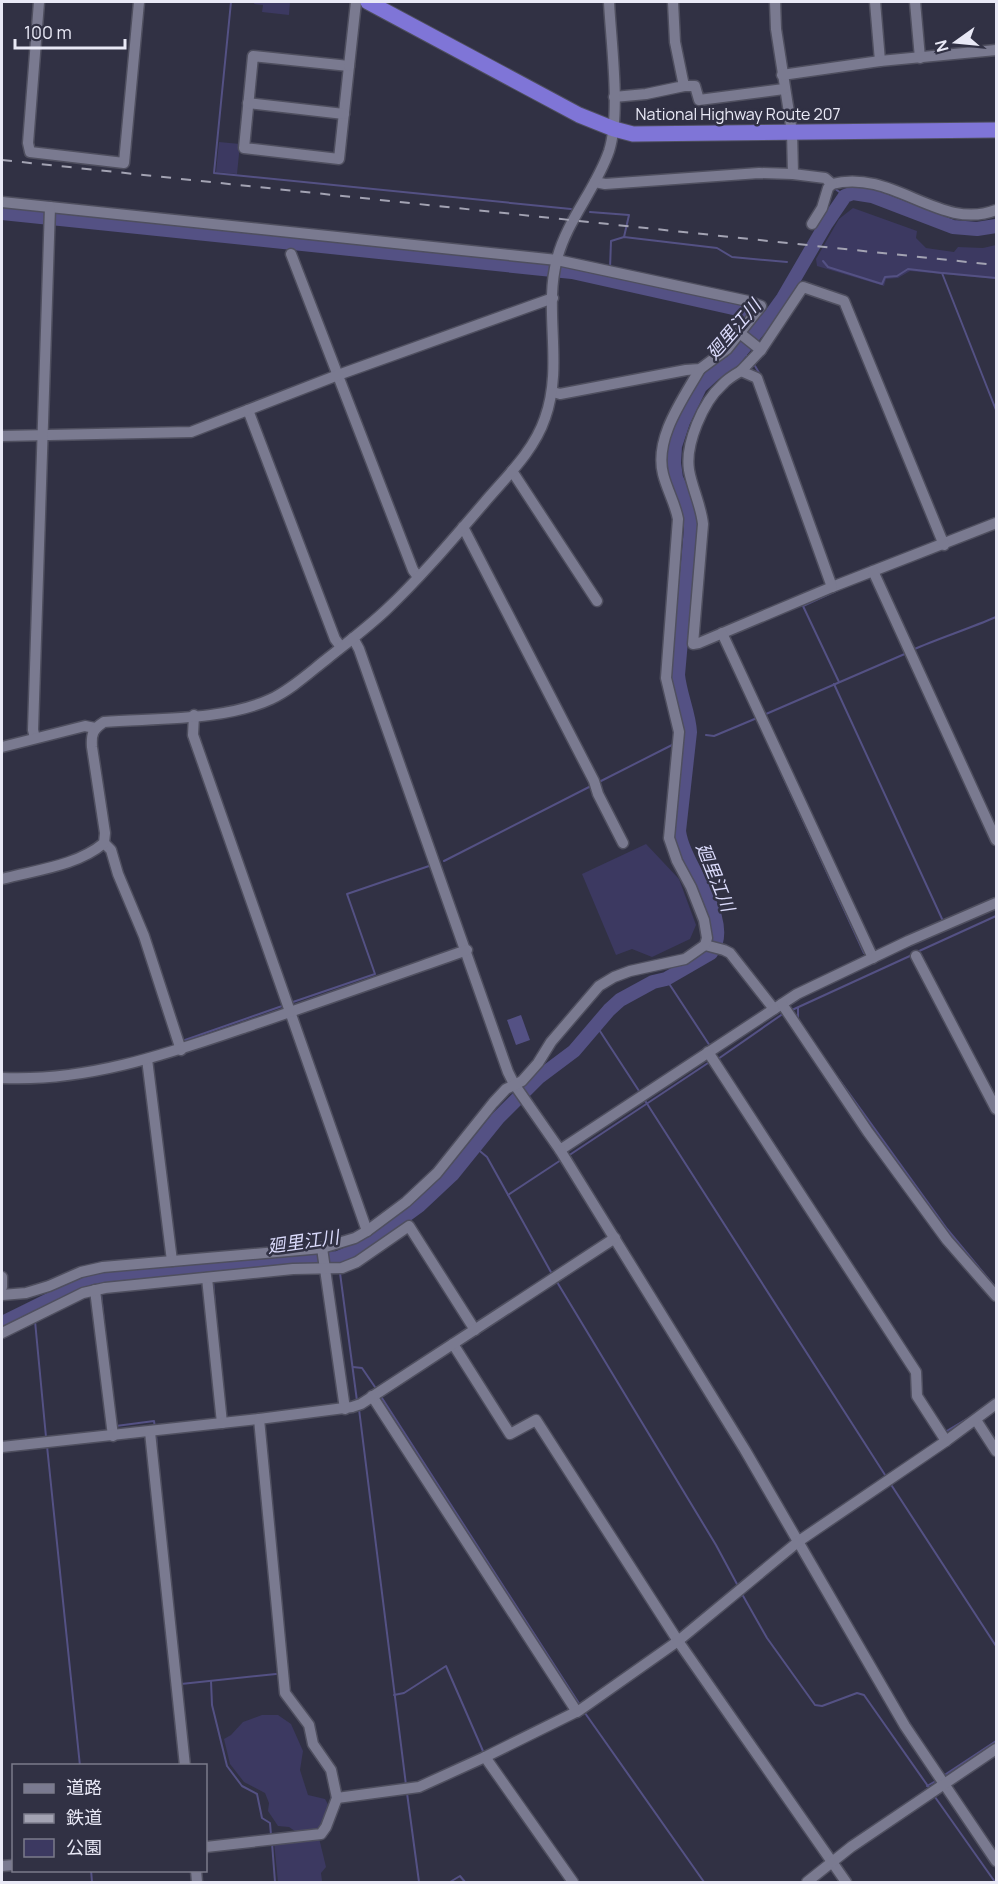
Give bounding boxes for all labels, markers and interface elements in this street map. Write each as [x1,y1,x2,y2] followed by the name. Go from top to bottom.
[15,12,124,50] scale bar
[926,12,986,72] north arrow
[24,20,72,44] text: 100 m
[929,37,954,54] text: N
[636,103,840,125] street label: National Highway Route 207
[700,292,767,364] water label: 廻里江川
[691,839,741,917] water label: 廻里江川
[266,1224,342,1258] water label: 廻里江川
[12,1764,207,1872] legend
[66,1775,102,1799] text: 道路
[66,1805,102,1829] text: 鉄道
[66,1835,102,1859] text: 公園

